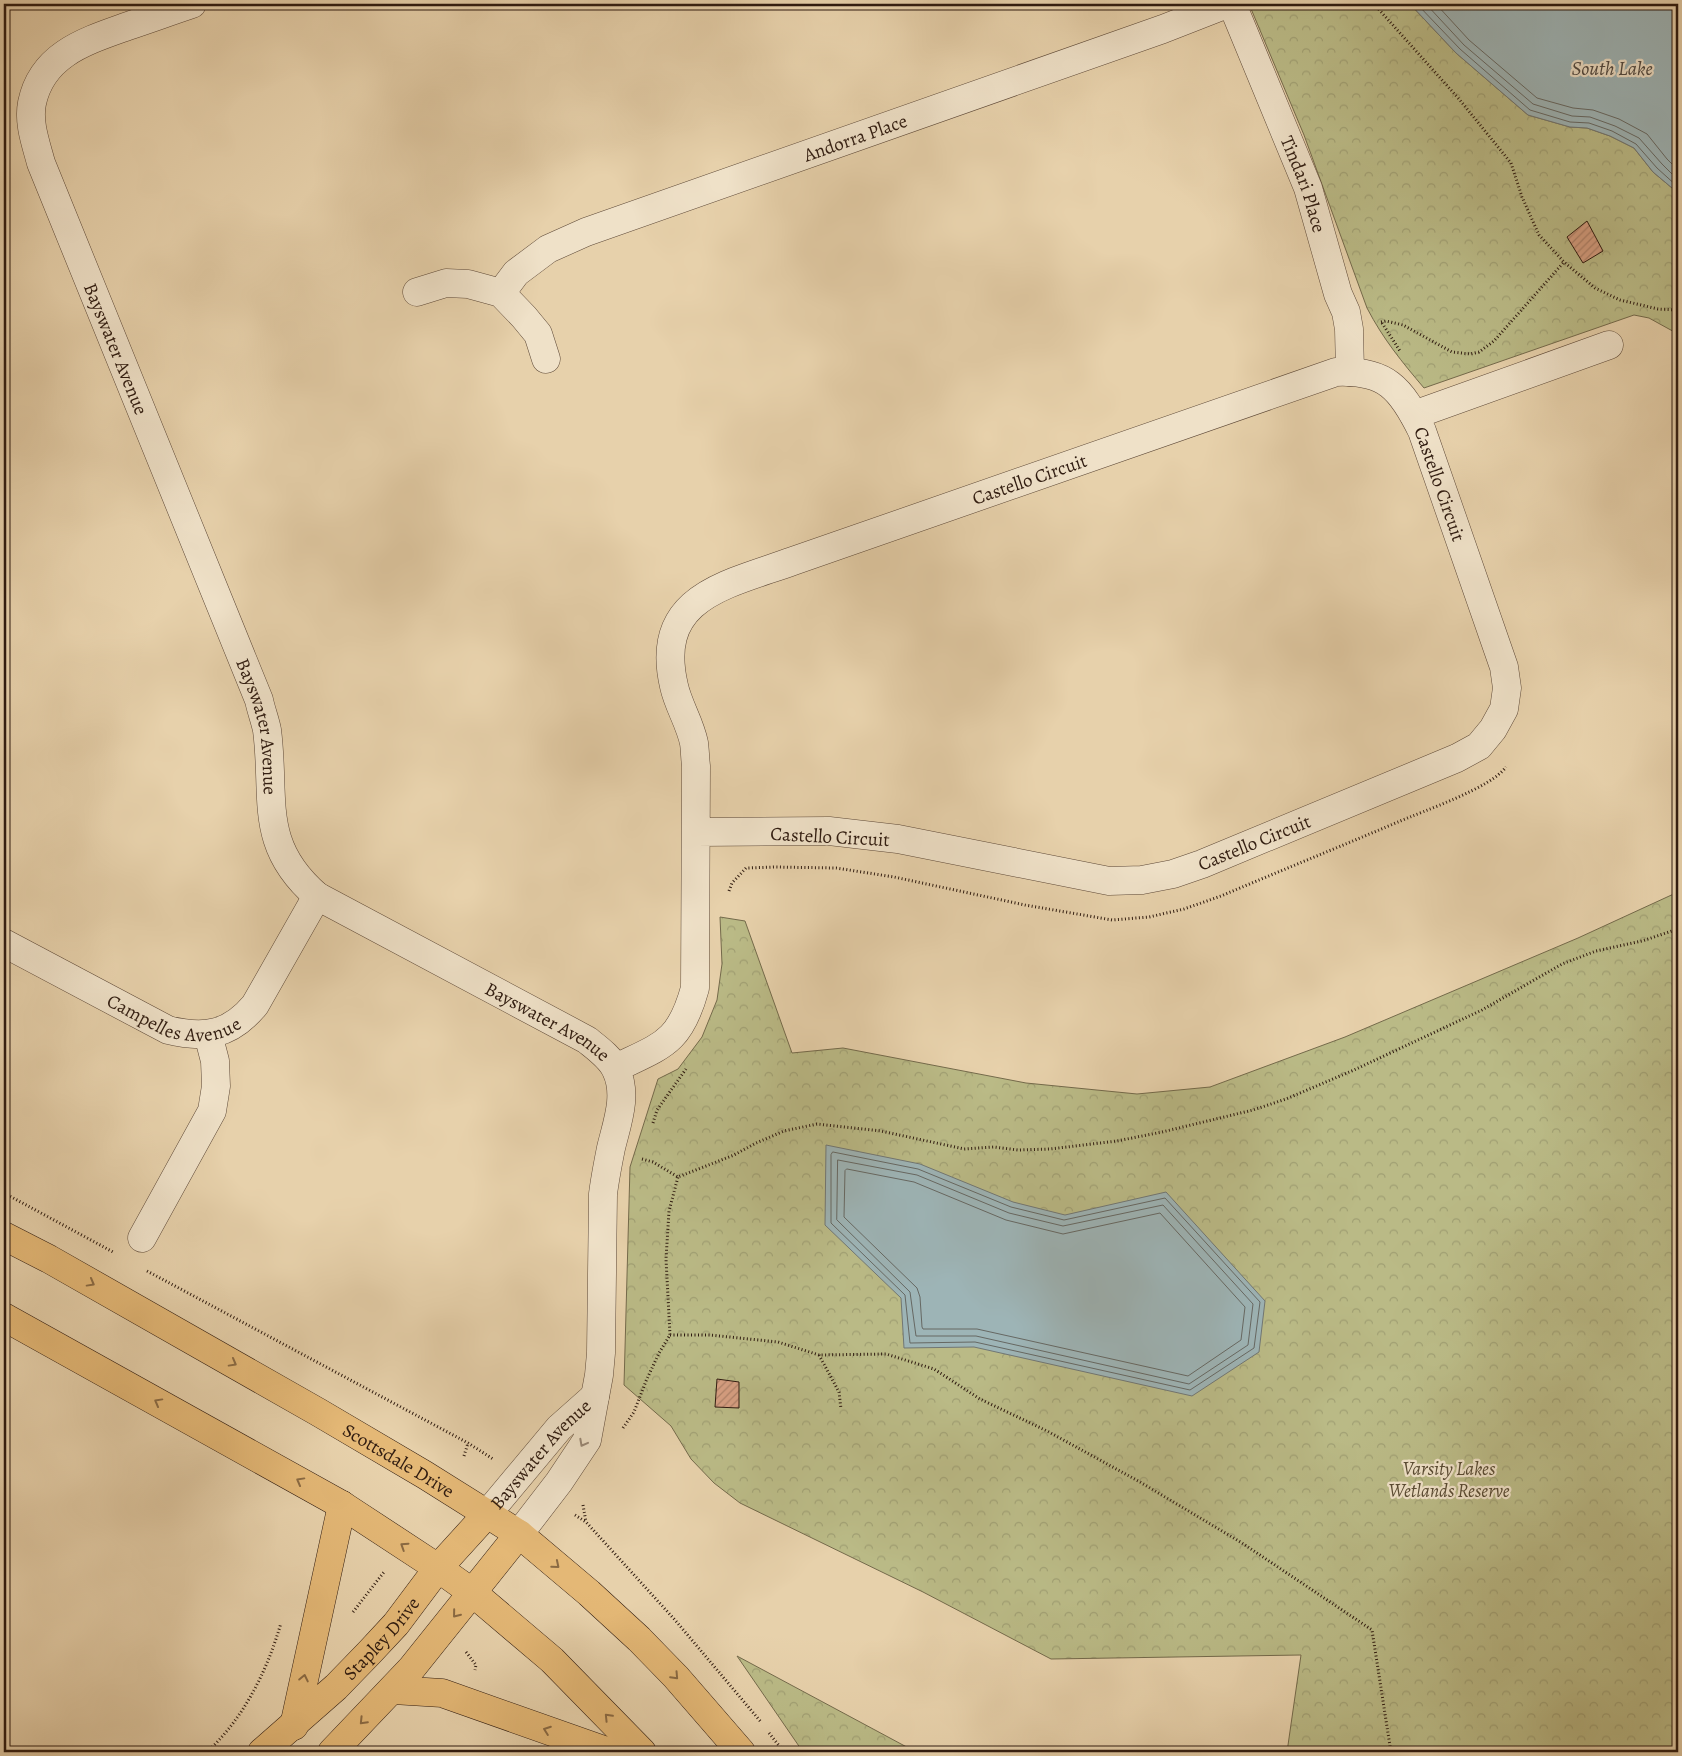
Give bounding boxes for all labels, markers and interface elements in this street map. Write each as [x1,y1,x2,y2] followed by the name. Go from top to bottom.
[1571,55,1653,82] water label: South Lake
[799,108,911,169] street label: Andorra Place
[1274,132,1332,236] street label: Tindari Place
[77,279,154,419] street label: Bayswater Avenue
[1408,423,1471,545] street label: Castello Circuit
[969,448,1090,512] street label: Castello Circuit
[229,654,283,795] street label: Bayswater Avenue
[1194,808,1315,877] street label: Castello Circuit
[770,821,890,853] street label: Castello Circuit
[480,976,616,1067] street label: Bayswater Avenue
[102,988,246,1048] street label: Campelles Avenue
[86,1277,95,1287] one-way arrow
[227,1357,236,1367] one-way arrow
[484,1393,597,1515] street label: Bayswater Avenue
[154,1398,163,1408] one-way arrow
[338,1417,459,1504] street label: Scottsdale Drive
[579,1438,589,1447] one-way arrow
[1388,1456,1510,1504] park label: Varsity Lakes Wetlands Reserve
[296,1478,305,1488] one-way arrow
[400,1543,409,1553] one-way arrow
[551,1560,560,1569] one-way arrow
[338,1592,426,1686] street label: Stapley Drive
[453,1608,462,1617] one-way arrow
[669,1671,678,1680] one-way arrow
[298,1674,309,1682] one-way arrow
[605,1714,614,1723] one-way arrow
[359,1715,368,1724] one-way arrow
[543,1726,552,1736] one-way arrow

